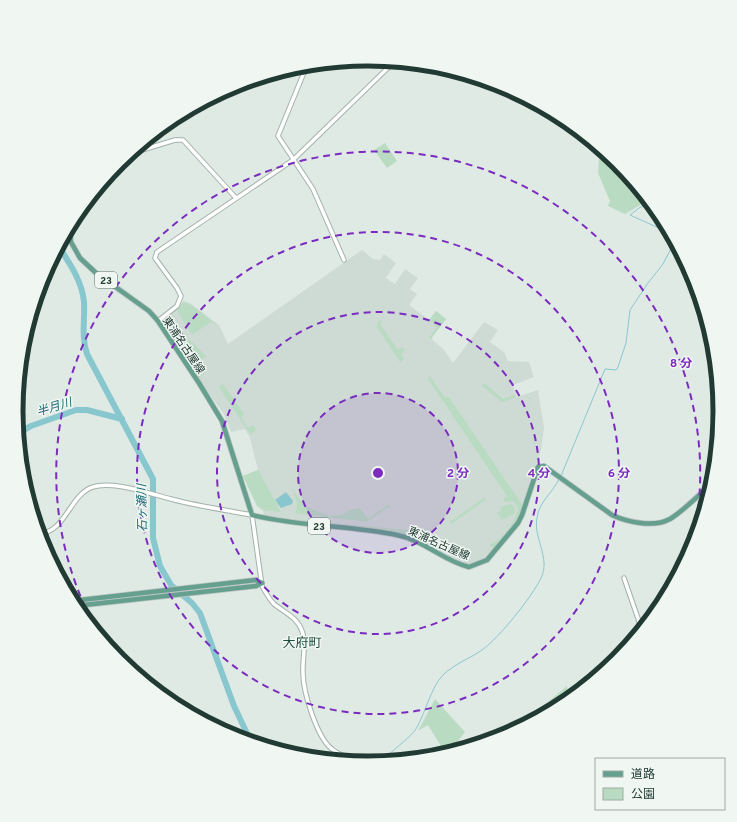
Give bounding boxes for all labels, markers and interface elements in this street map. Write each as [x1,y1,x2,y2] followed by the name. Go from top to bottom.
[95,272,117,288] road number: 23
[159,314,207,377] street label: 東浦名古屋線
[670,356,692,372] text: 8 分
[35,394,76,421] water label: 半月川
[371,466,385,480] centre of rings
[447,466,469,482] text: 2 分
[528,466,550,482] text: 4 分
[608,466,630,482] text: 6 分
[135,482,151,532] water label: 石ヶ瀬川
[308,518,330,534] road number: 23
[406,524,472,564] street label: 東浦名古屋線
[282,636,322,652] district label: 大府町
[595,758,725,810] legend
[631,767,655,783] text: 道路
[631,787,655,803] text: 公園

